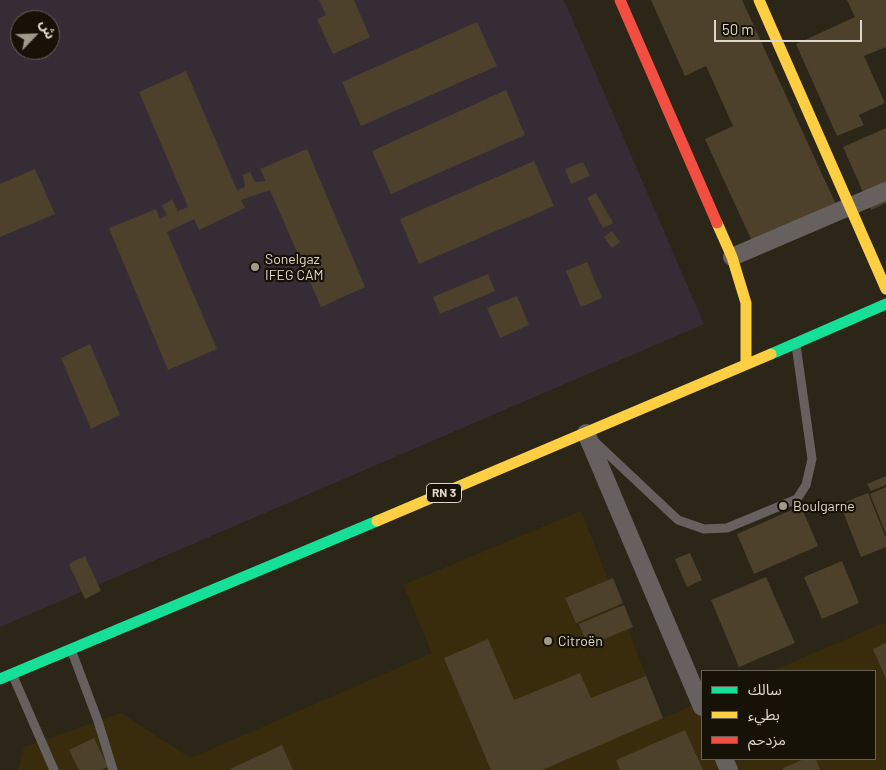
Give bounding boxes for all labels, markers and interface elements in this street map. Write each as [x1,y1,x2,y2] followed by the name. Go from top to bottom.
[10,10,60,60] north arrow
[716,10,864,42] scale bar
[37,17,60,41] text: ش
[722,20,754,38] text: 50 m
[265,251,323,284] place label: Sonelgaz IFEG CAM
[249,261,261,273] marker: Sonelgaz IFEG CAM
[426,483,462,502] road number: RN 3
[793,498,855,514] place label: Boulgarne
[777,500,789,512] marker: Boulgarne
[558,633,603,649] place label: Citroën
[542,635,554,647] marker: Citroën
[701,670,876,760] legend
[748,680,782,698] text: سالك
[748,705,780,723] text: بطيء
[748,730,786,748] text: مزدحم

